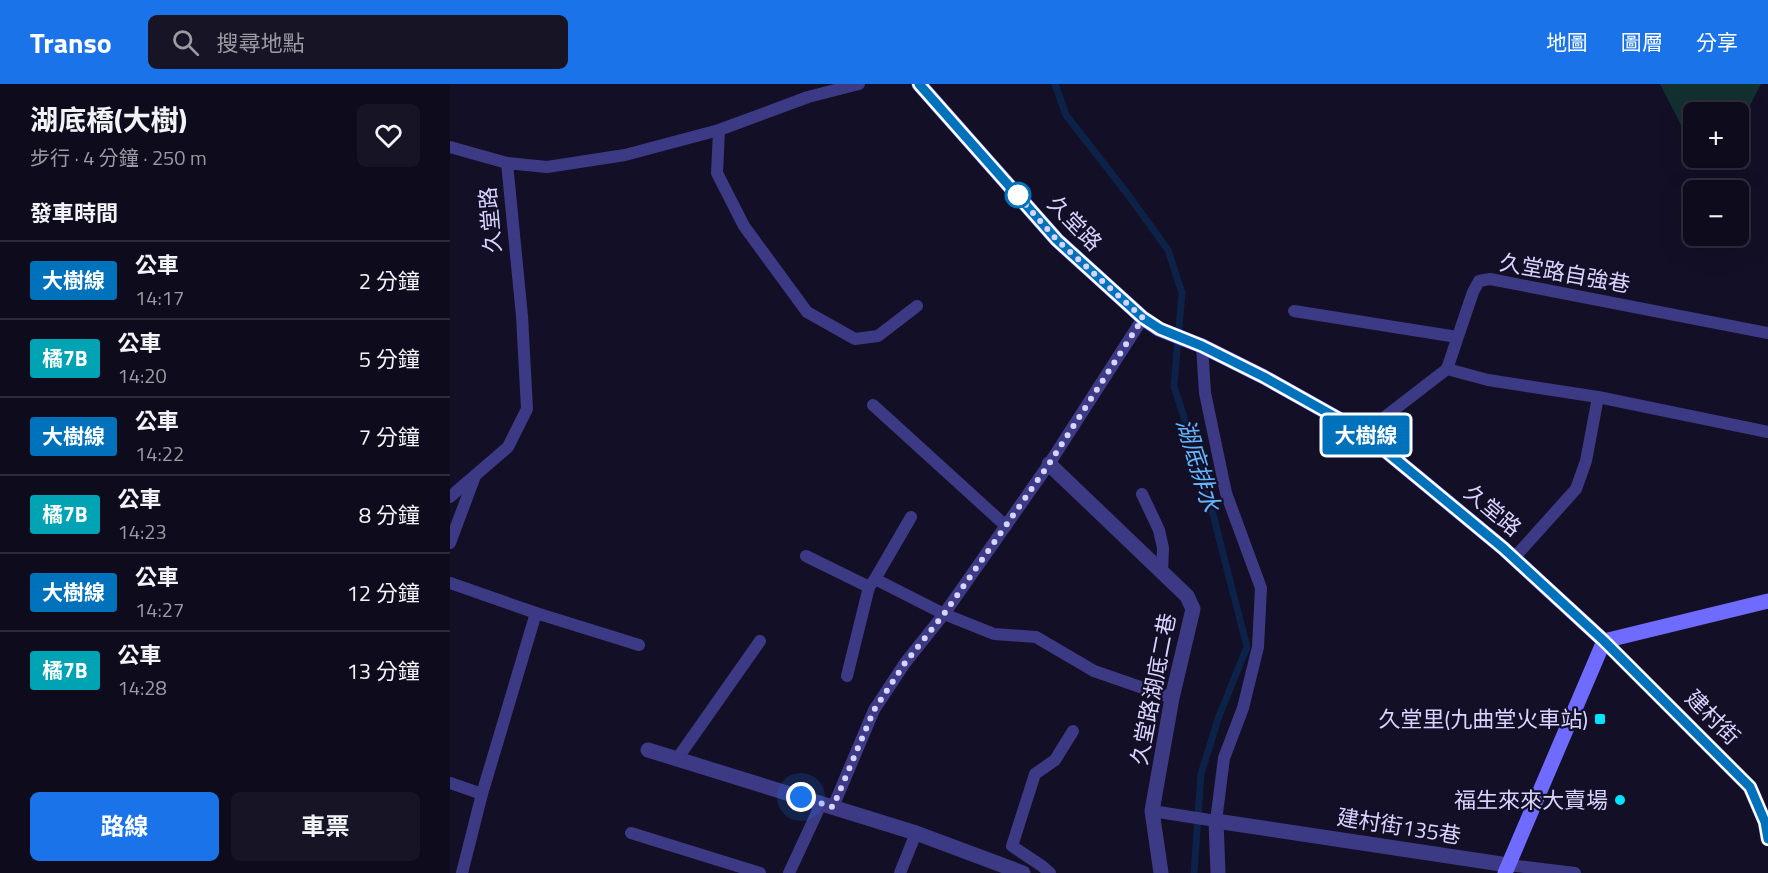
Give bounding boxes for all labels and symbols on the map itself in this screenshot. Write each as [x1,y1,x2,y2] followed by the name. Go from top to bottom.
[1005,182,1031,208] unlabelled marker
[470,186,510,254] street label: 久堂路
[1040,187,1110,259] street label: 久堂路
[1497,245,1633,301] street label: 久堂路自強巷
[1168,414,1230,517] water label: 湖底排水
[1332,416,1400,454] line badge: 大樹線
[1457,476,1529,544] street label: 久堂路
[1122,610,1184,768] street label: 久堂路湖底二巷
[1678,682,1748,752] street label: 建村街
[1378,702,1588,736] place label: 久堂里(九曲堂火車站)
[1593,712,1607,726] marker: 久堂里(九曲堂火車站)
[786,782,816,812] your location
[1454,783,1608,817] place label: 福生來來大賣場
[1613,793,1627,807] marker: 福生來來大賣場
[1335,799,1463,853] street label: 建村街135巷

